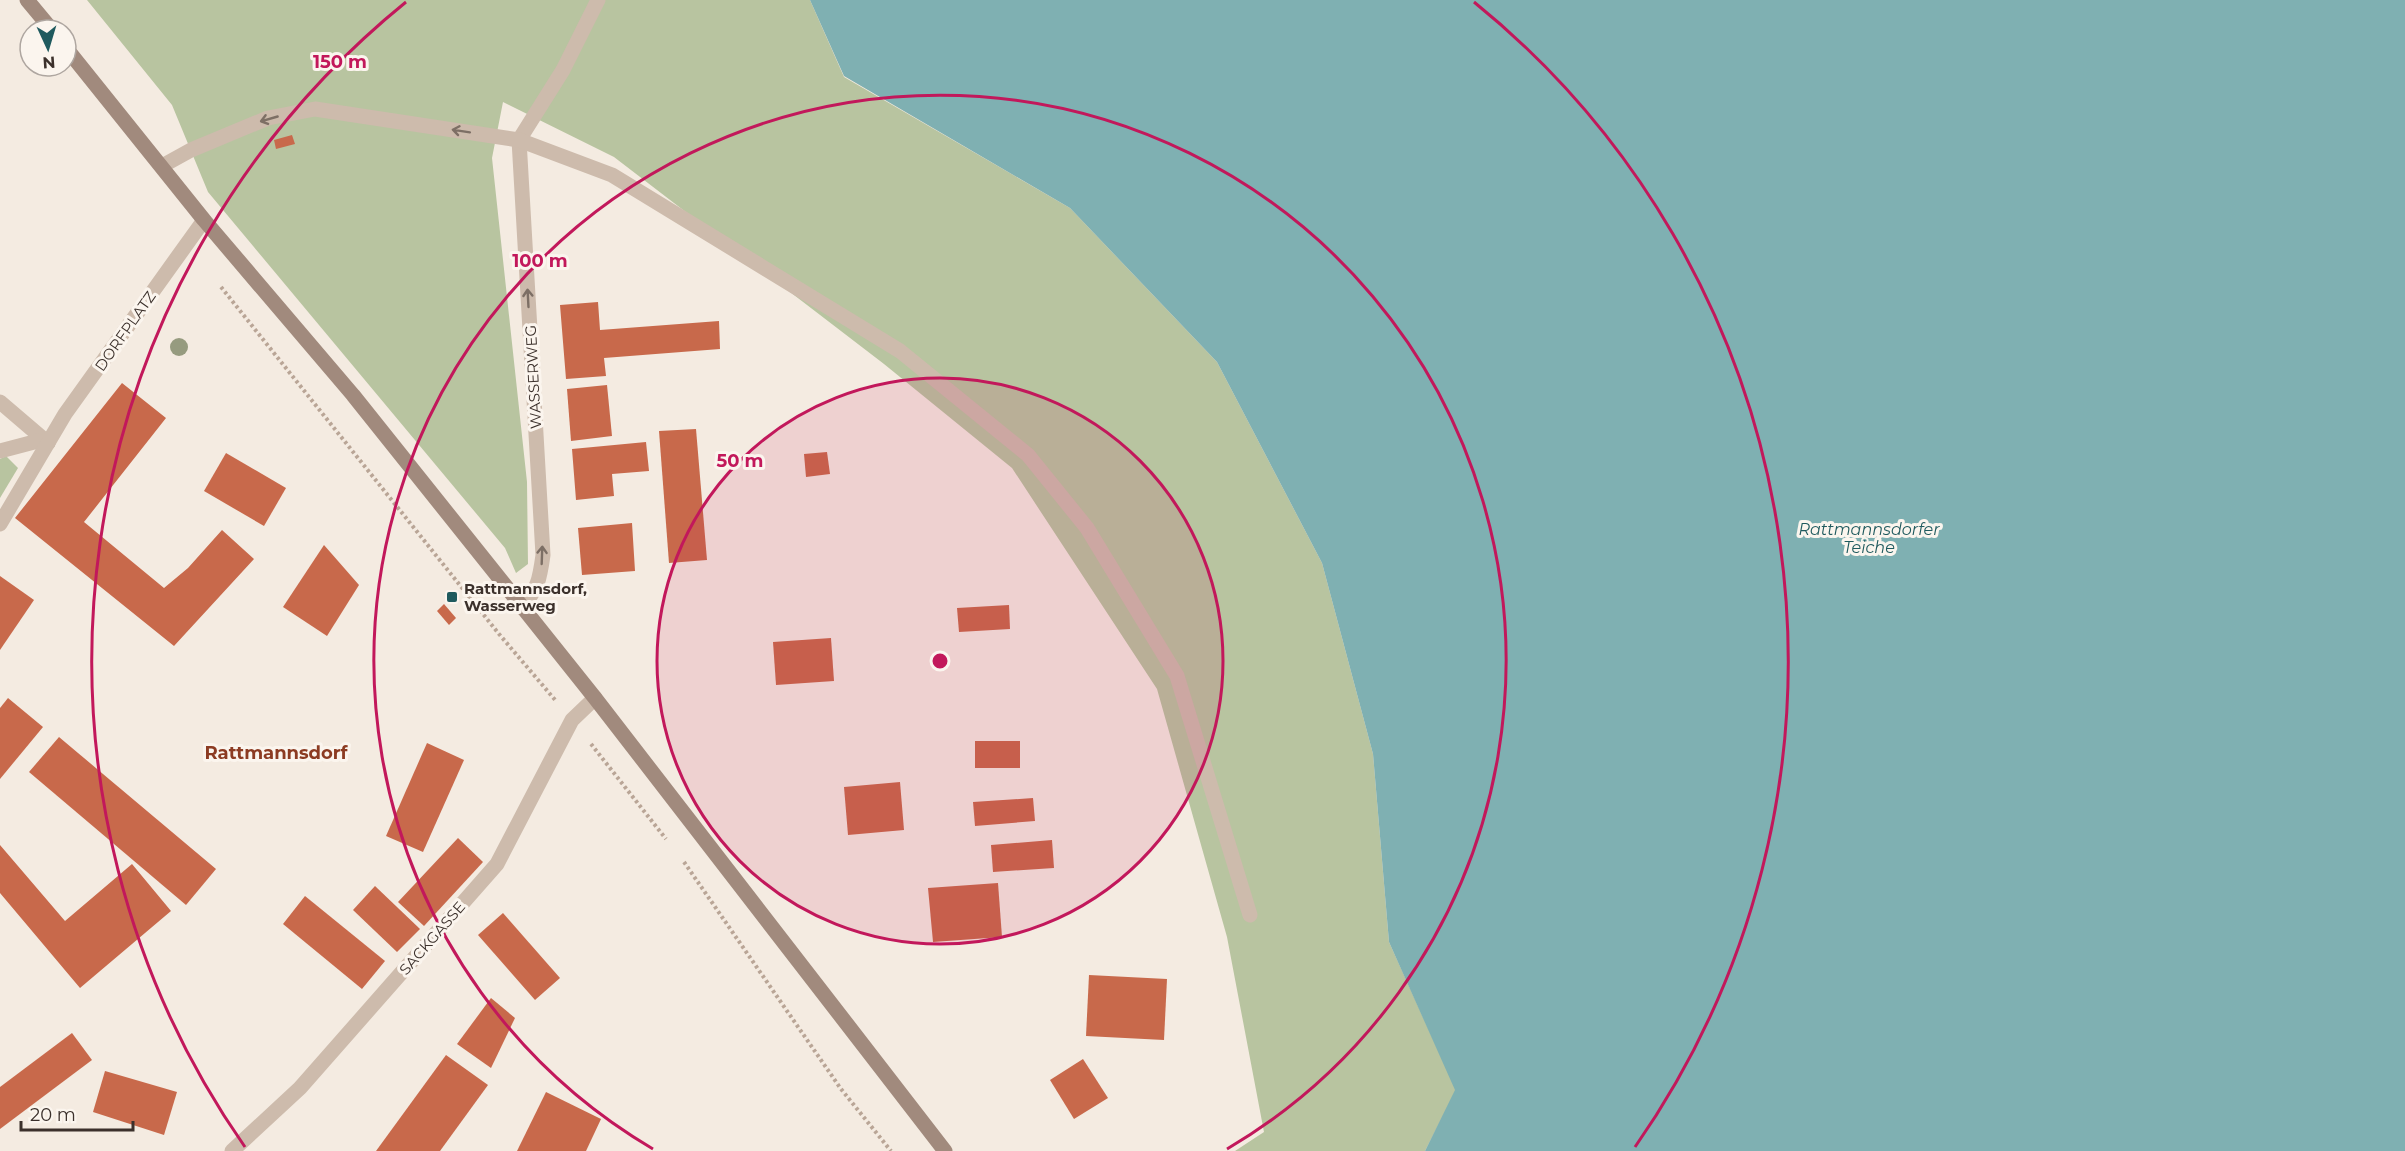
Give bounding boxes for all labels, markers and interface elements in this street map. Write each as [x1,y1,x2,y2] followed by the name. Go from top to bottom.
[18,18,78,78] north arrow
[313,51,367,73] text: 150 m
[42,53,56,72] text: N
[260,114,279,125] one-way arrow
[452,126,472,137] one-way arrow
[512,250,568,272] text: 100 m
[90,287,160,375] street label: DORFPLATZ
[523,288,534,308] one-way arrow
[521,324,545,430] street label: WASSERWEG
[717,450,763,472] text: 50 m
[1798,520,1940,557] water label: Rattmannsdorfer Teiche
[536,546,547,566] one-way arrow
[464,579,587,615] place label: Rattmannsdorf, Wasserweg
[445,590,459,604] marker: Rattmannsdorf, Wasserweg
[930,651,950,671] centre of rings
[204,742,349,764] district label: Rattmannsdorf
[395,897,469,979] street label: SACKGASSE
[21,1094,134,1132] scale bar
[30,1104,76,1126] text: 20 m

